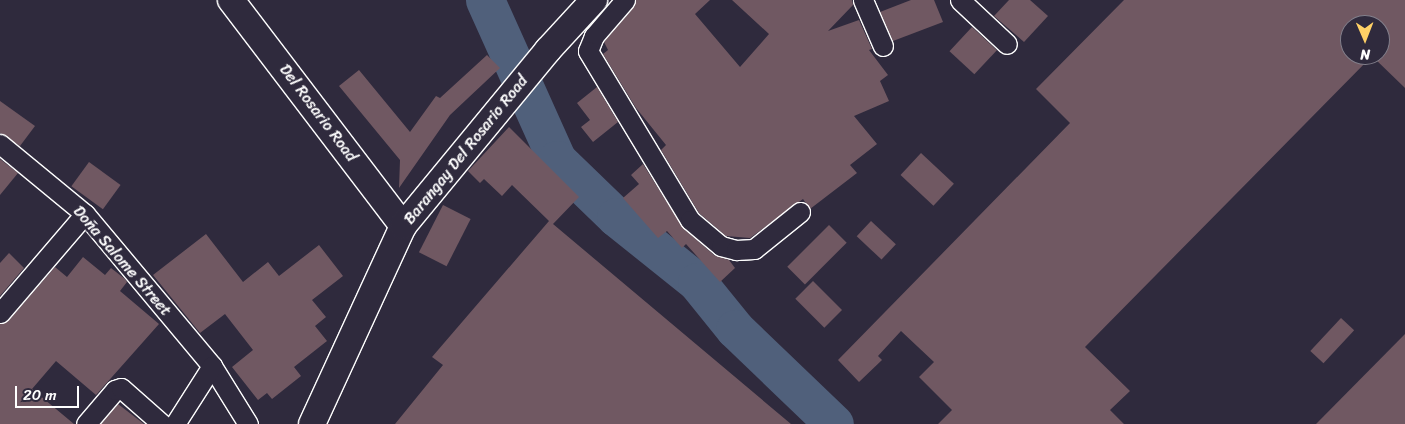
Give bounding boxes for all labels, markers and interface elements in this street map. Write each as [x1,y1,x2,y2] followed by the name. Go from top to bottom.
[1340,15,1390,65] north arrow
[1360,42,1370,67] text: N
[275,60,361,166] street label: Del Rosario Road
[400,71,532,229] street label: Barangay Del Rosario Road
[69,202,175,320] street label: Doña Salome Street
[18,376,81,408] scale bar
[23,382,57,408] text: 20 m

